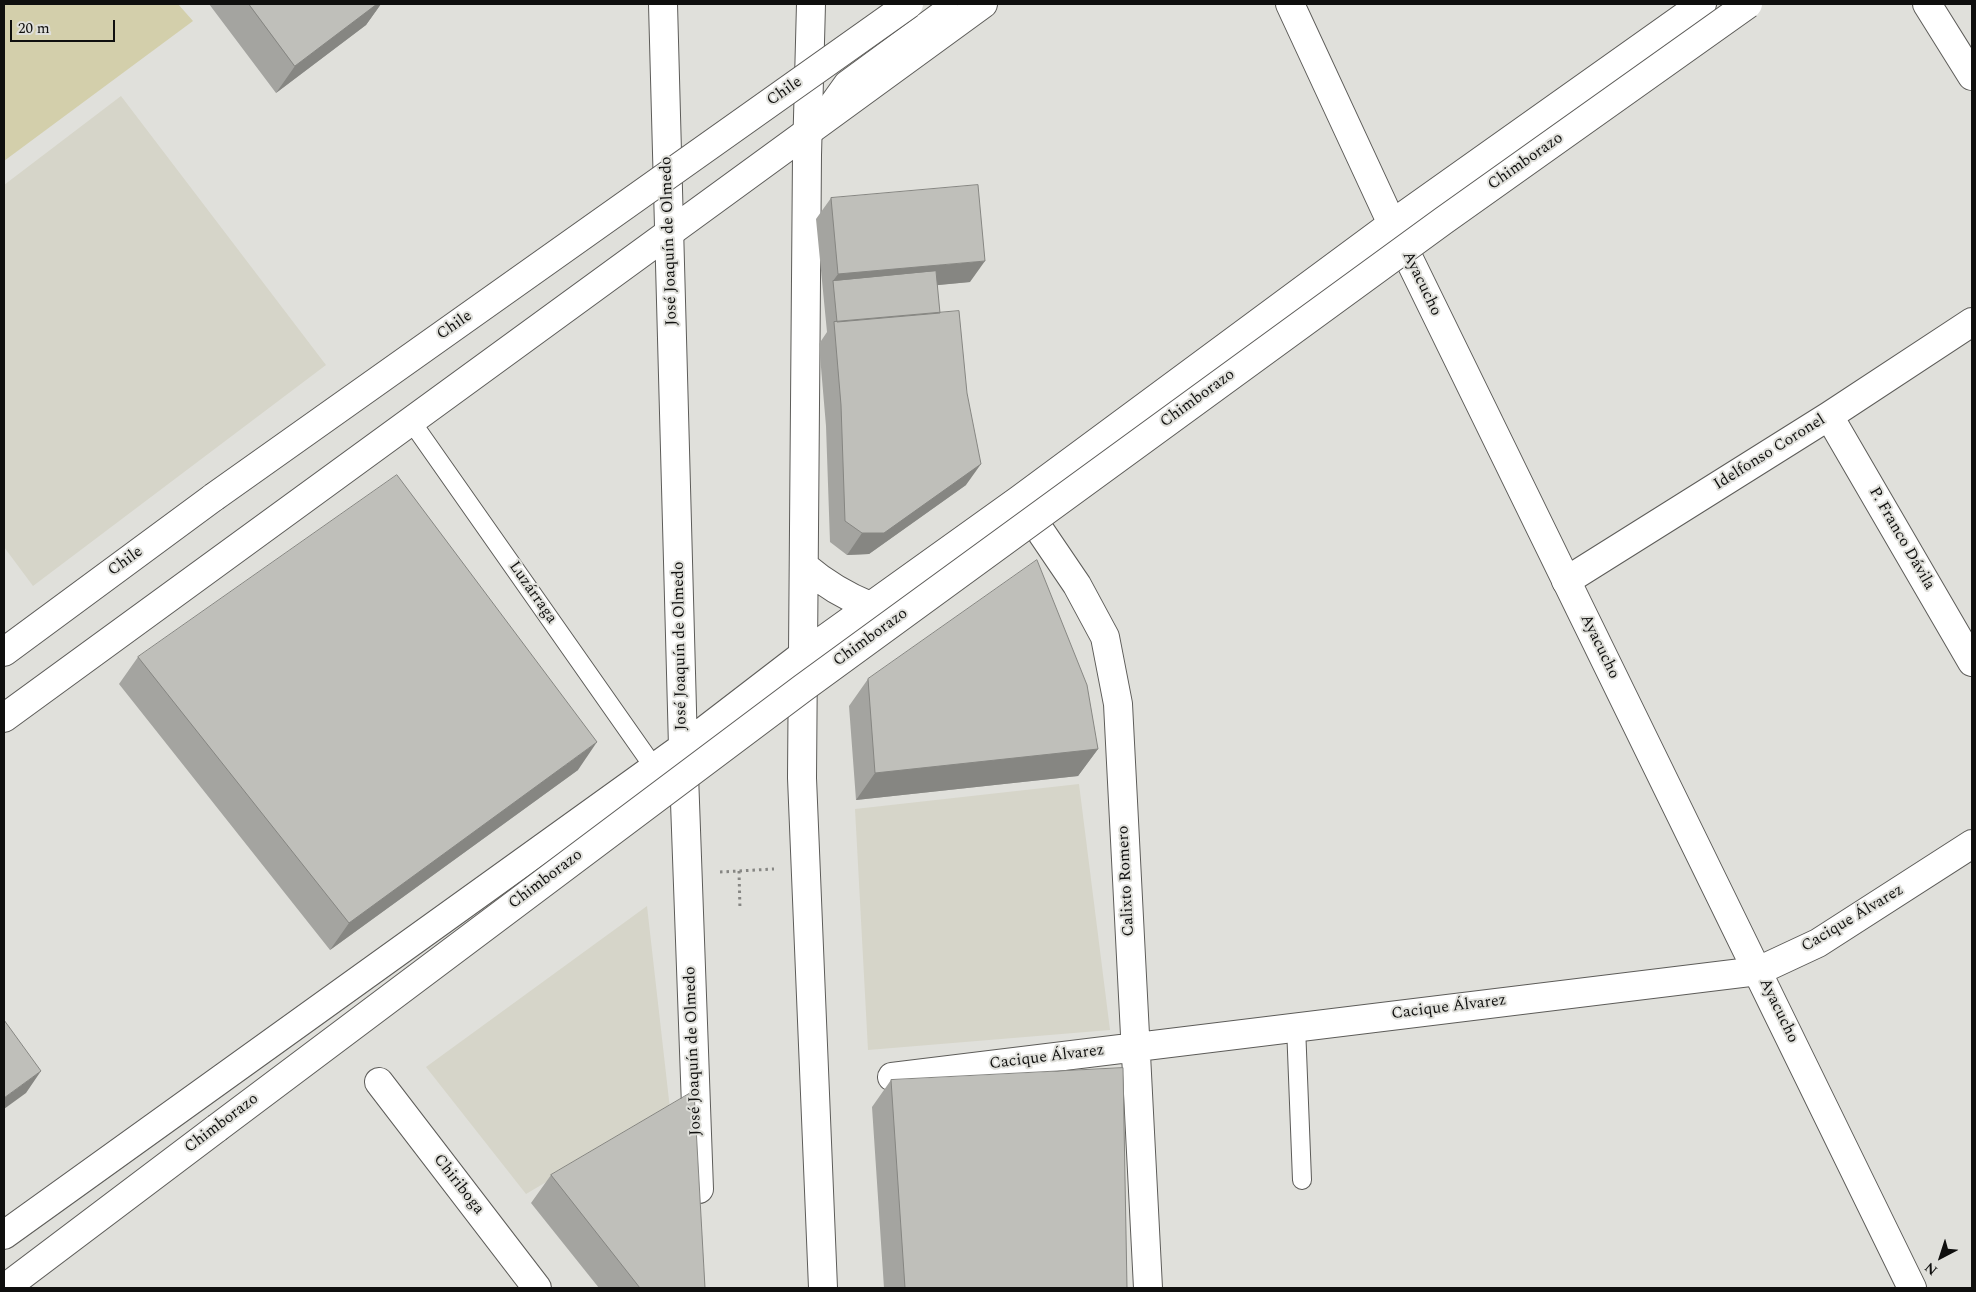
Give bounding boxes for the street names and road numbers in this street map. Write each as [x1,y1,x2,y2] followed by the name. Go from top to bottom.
[764,73,806,111] street label: Chile
[1485,129,1567,195] street label: Chimborazo
[657,156,683,326] street label: José Joaquín de Olmedo
[1397,249,1445,319] street label: Ayacucho
[434,307,476,345] street label: Chile
[1157,366,1239,432] street label: Chimborazo
[1711,411,1829,495] street label: Idelfonso Coronel
[1864,484,1938,594] street label: P. Franco Dávila
[105,543,147,581] street label: Chile
[504,558,560,628] street label: Luzárraga
[670,561,692,731] street label: José Joaquín de Olmedo
[830,605,912,671] street label: Chimborazo
[1575,612,1623,682] street label: Ayacucho
[1115,825,1139,937] street label: Calixto Romero
[505,846,587,914] street label: Chimborazo
[1799,881,1907,957] street label: Cacique Álvarez
[681,966,707,1136] street label: José Joaquín de Olmedo
[1754,976,1802,1046] street label: Ayacucho
[1390,991,1508,1025] street label: Cacique Álvarez
[988,1041,1106,1075] street label: Cacique Álvarez
[181,1090,263,1158] street label: Chimborazo
[428,1151,488,1219] street label: Chiriboga

